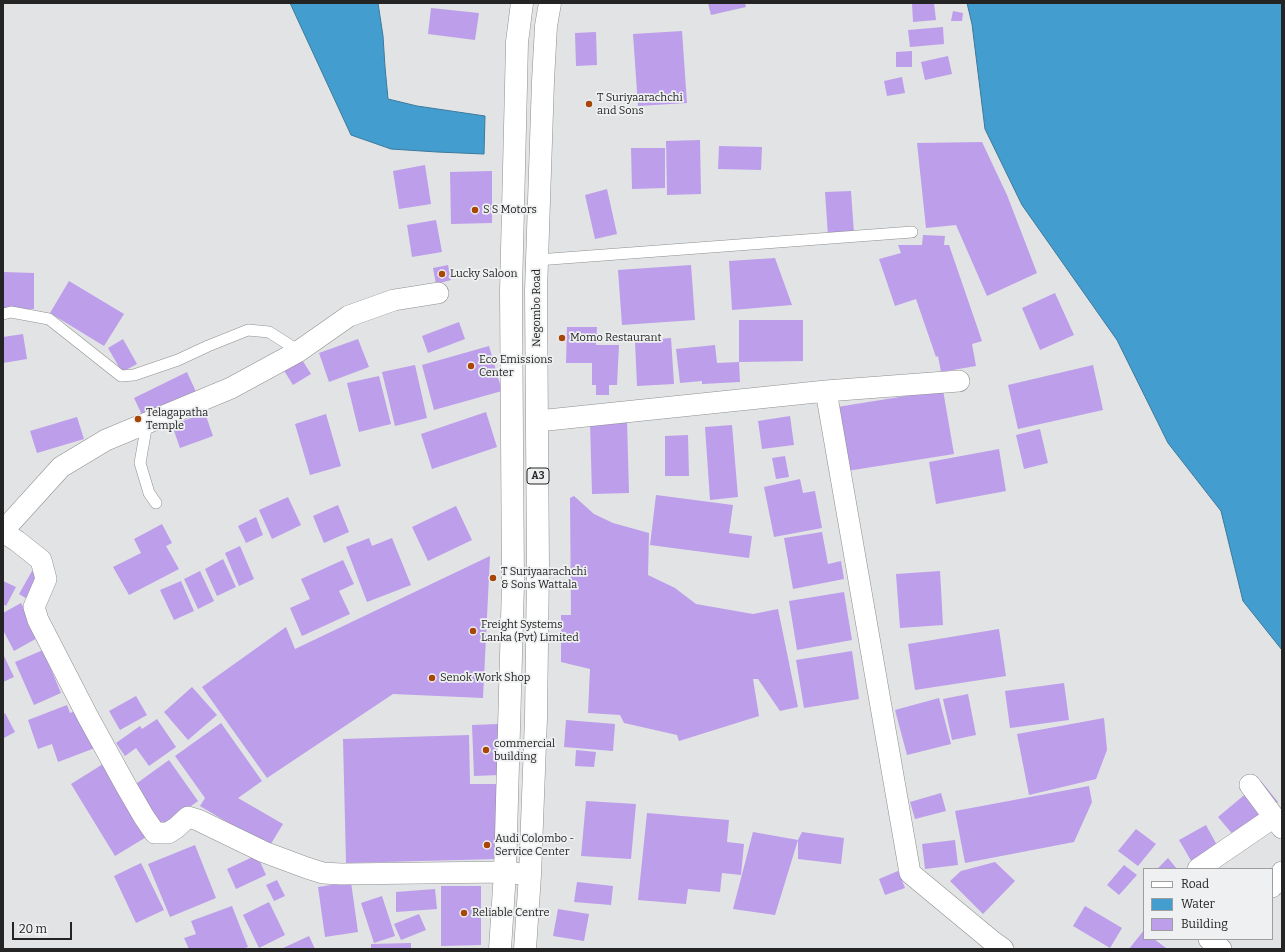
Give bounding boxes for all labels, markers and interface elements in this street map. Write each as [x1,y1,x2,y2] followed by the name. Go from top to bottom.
[597,91,683,117] place label: T Suriyaarachchi and Sons
[584,99,594,109] marker: T Suriyaarachchi and Sons
[483,203,537,217] place label: S S Motors
[470,205,480,215] marker: S S Motors
[450,267,517,281] place label: Lucky Saloon
[437,269,447,279] marker: Lucky Saloon
[530,269,544,347] street label: Negombo Road
[570,331,661,345] place label: Momo Restaurant
[557,333,567,343] marker: Momo Restaurant
[479,353,552,379] place label: Eco Emissions Center
[466,361,476,371] marker: Eco Emissions Center
[146,406,208,432] place label: Telagapatha Temple
[133,414,143,424] marker: Telagapatha Temple
[527,468,549,484] road number: A3
[501,565,587,591] place label: T Suriyaarachchi & Sons Wattala
[488,573,498,583] marker: T Suriyaarachchi & Sons Wattala
[481,618,579,644] place label: Freight Systems Lanka (Pvt) Limited
[468,626,478,636] marker: Freight Systems Lanka (Pvt) Limited
[440,671,530,685] place label: Senok Work Shop
[427,673,437,683] marker: Senok Work Shop
[494,737,555,763] place label: commercial building
[481,745,491,755] marker: commercial building
[495,832,574,858] place label: Audi Colombo - Service Center
[482,840,492,850] marker: Audi Colombo - Service Center
[1143,868,1273,940] legend
[1181,877,1209,891] text: Road
[1181,897,1215,911] text: Water
[472,906,549,920] place label: Reliable Centre
[459,908,469,918] marker: Reliable Centre
[14,914,74,940] scale bar
[1181,917,1228,931] text: Building
[19,922,47,936] text: 20 m

